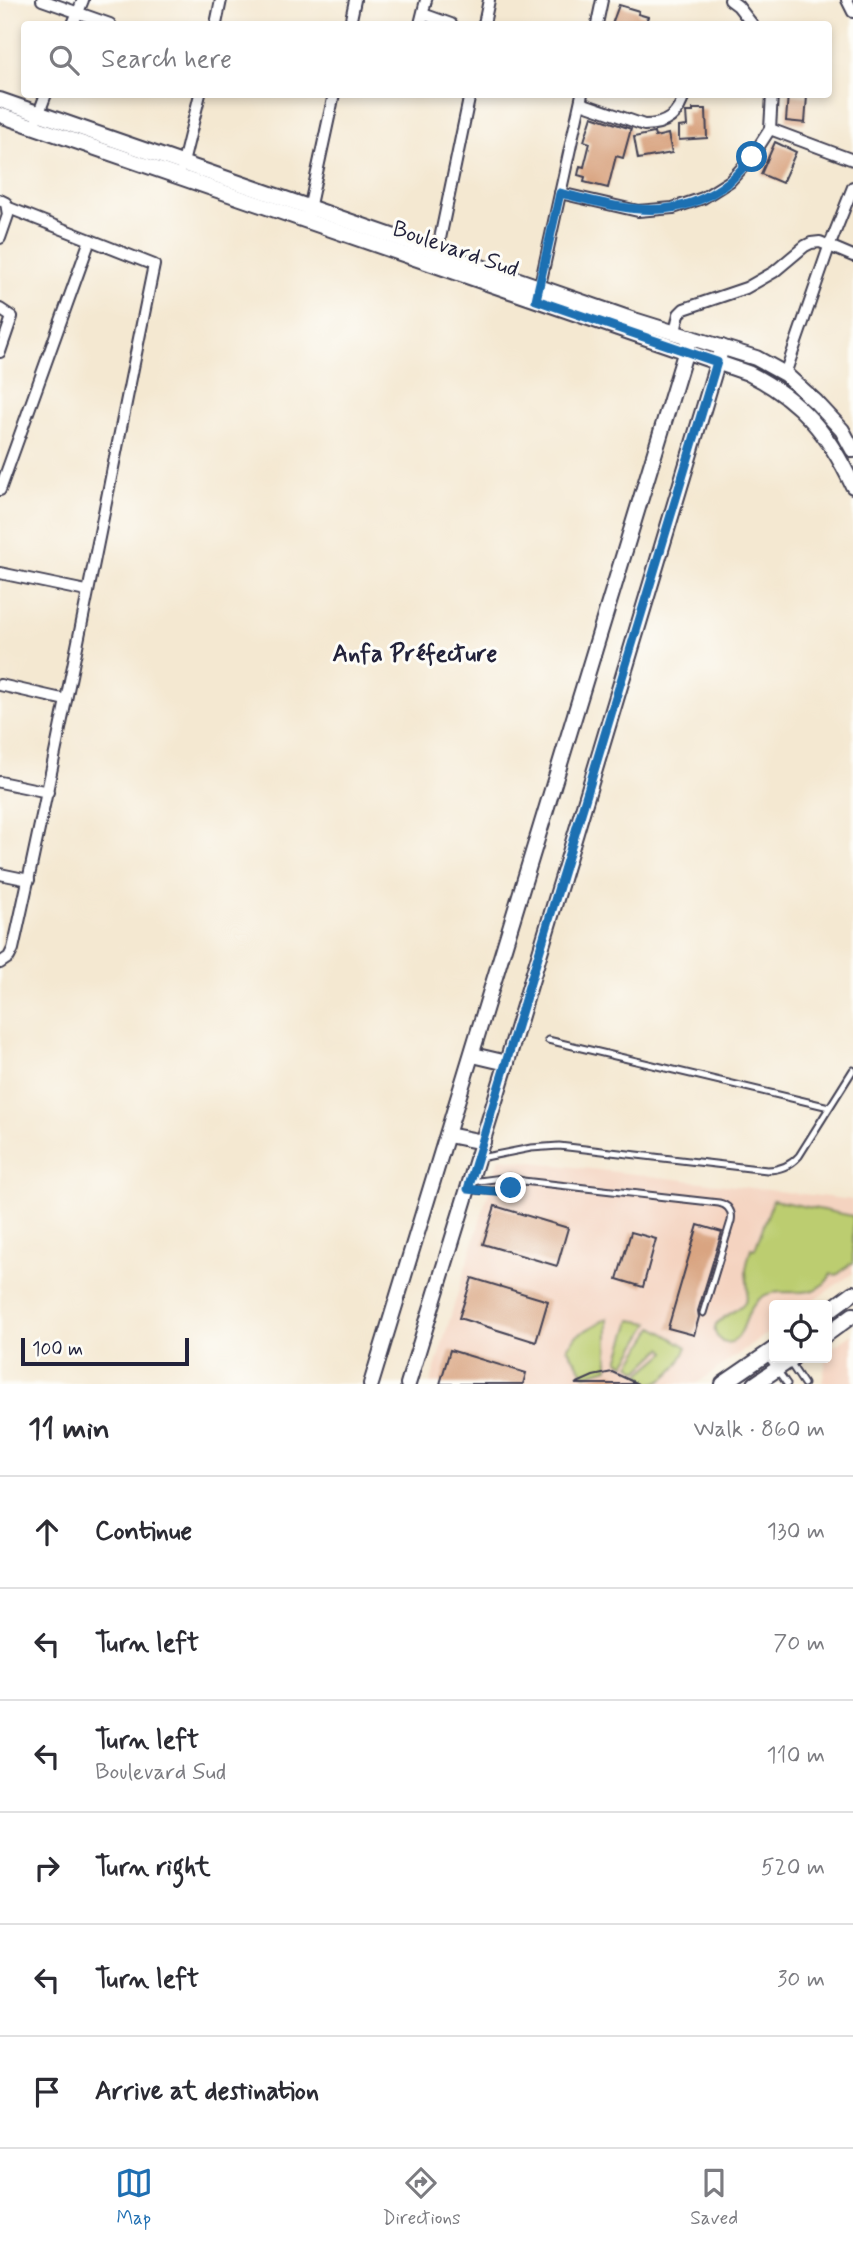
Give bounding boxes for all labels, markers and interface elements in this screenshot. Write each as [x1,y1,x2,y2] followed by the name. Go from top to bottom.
[21,21,832,98] search box
[45,41,83,79] icon: search
[101,43,232,77] text: Search here
[736,141,767,172] route start
[388,214,522,285] street label: Boulevard Sud
[333,639,498,670] district label: Anfa Préfecture
[495,1172,526,1203] route end
[769,1300,832,1363] map controls
[769,1300,832,1363] button: locate
[21,1335,189,1367] scale bar
[32,1337,83,1362] text: 100 m
[28,1410,110,1449] text: 11 min
[694,1415,825,1445] text: Walk · 860 m
[28,1513,66,1551] icon: ahead
[95,1515,192,1549] text: Continue
[767,1517,825,1547] text: 130 m
[28,1625,66,1663] icon: left
[95,1627,199,1661] text: Turn left
[773,1629,825,1659] text: 70 m
[95,1724,199,1758] text: Turn left
[28,1737,66,1775] icon: left
[766,1741,825,1771] text: 110 m
[95,1758,226,1788] text: Boulevard Sud
[28,1849,66,1887] icon: right
[95,1851,211,1885] text: Turn right
[761,1853,825,1883] text: 520 m
[28,1961,66,1999] icon: left
[95,1963,199,1997] text: Turn left
[777,1965,825,1995] text: 30 m
[28,2073,66,2111] icon: arrive
[95,2075,319,2109] text: Arrive at destination
[115,2164,153,2231] tab: Map
[382,2164,461,2231] tab: Directions
[690,2164,738,2231] tab: Saved

